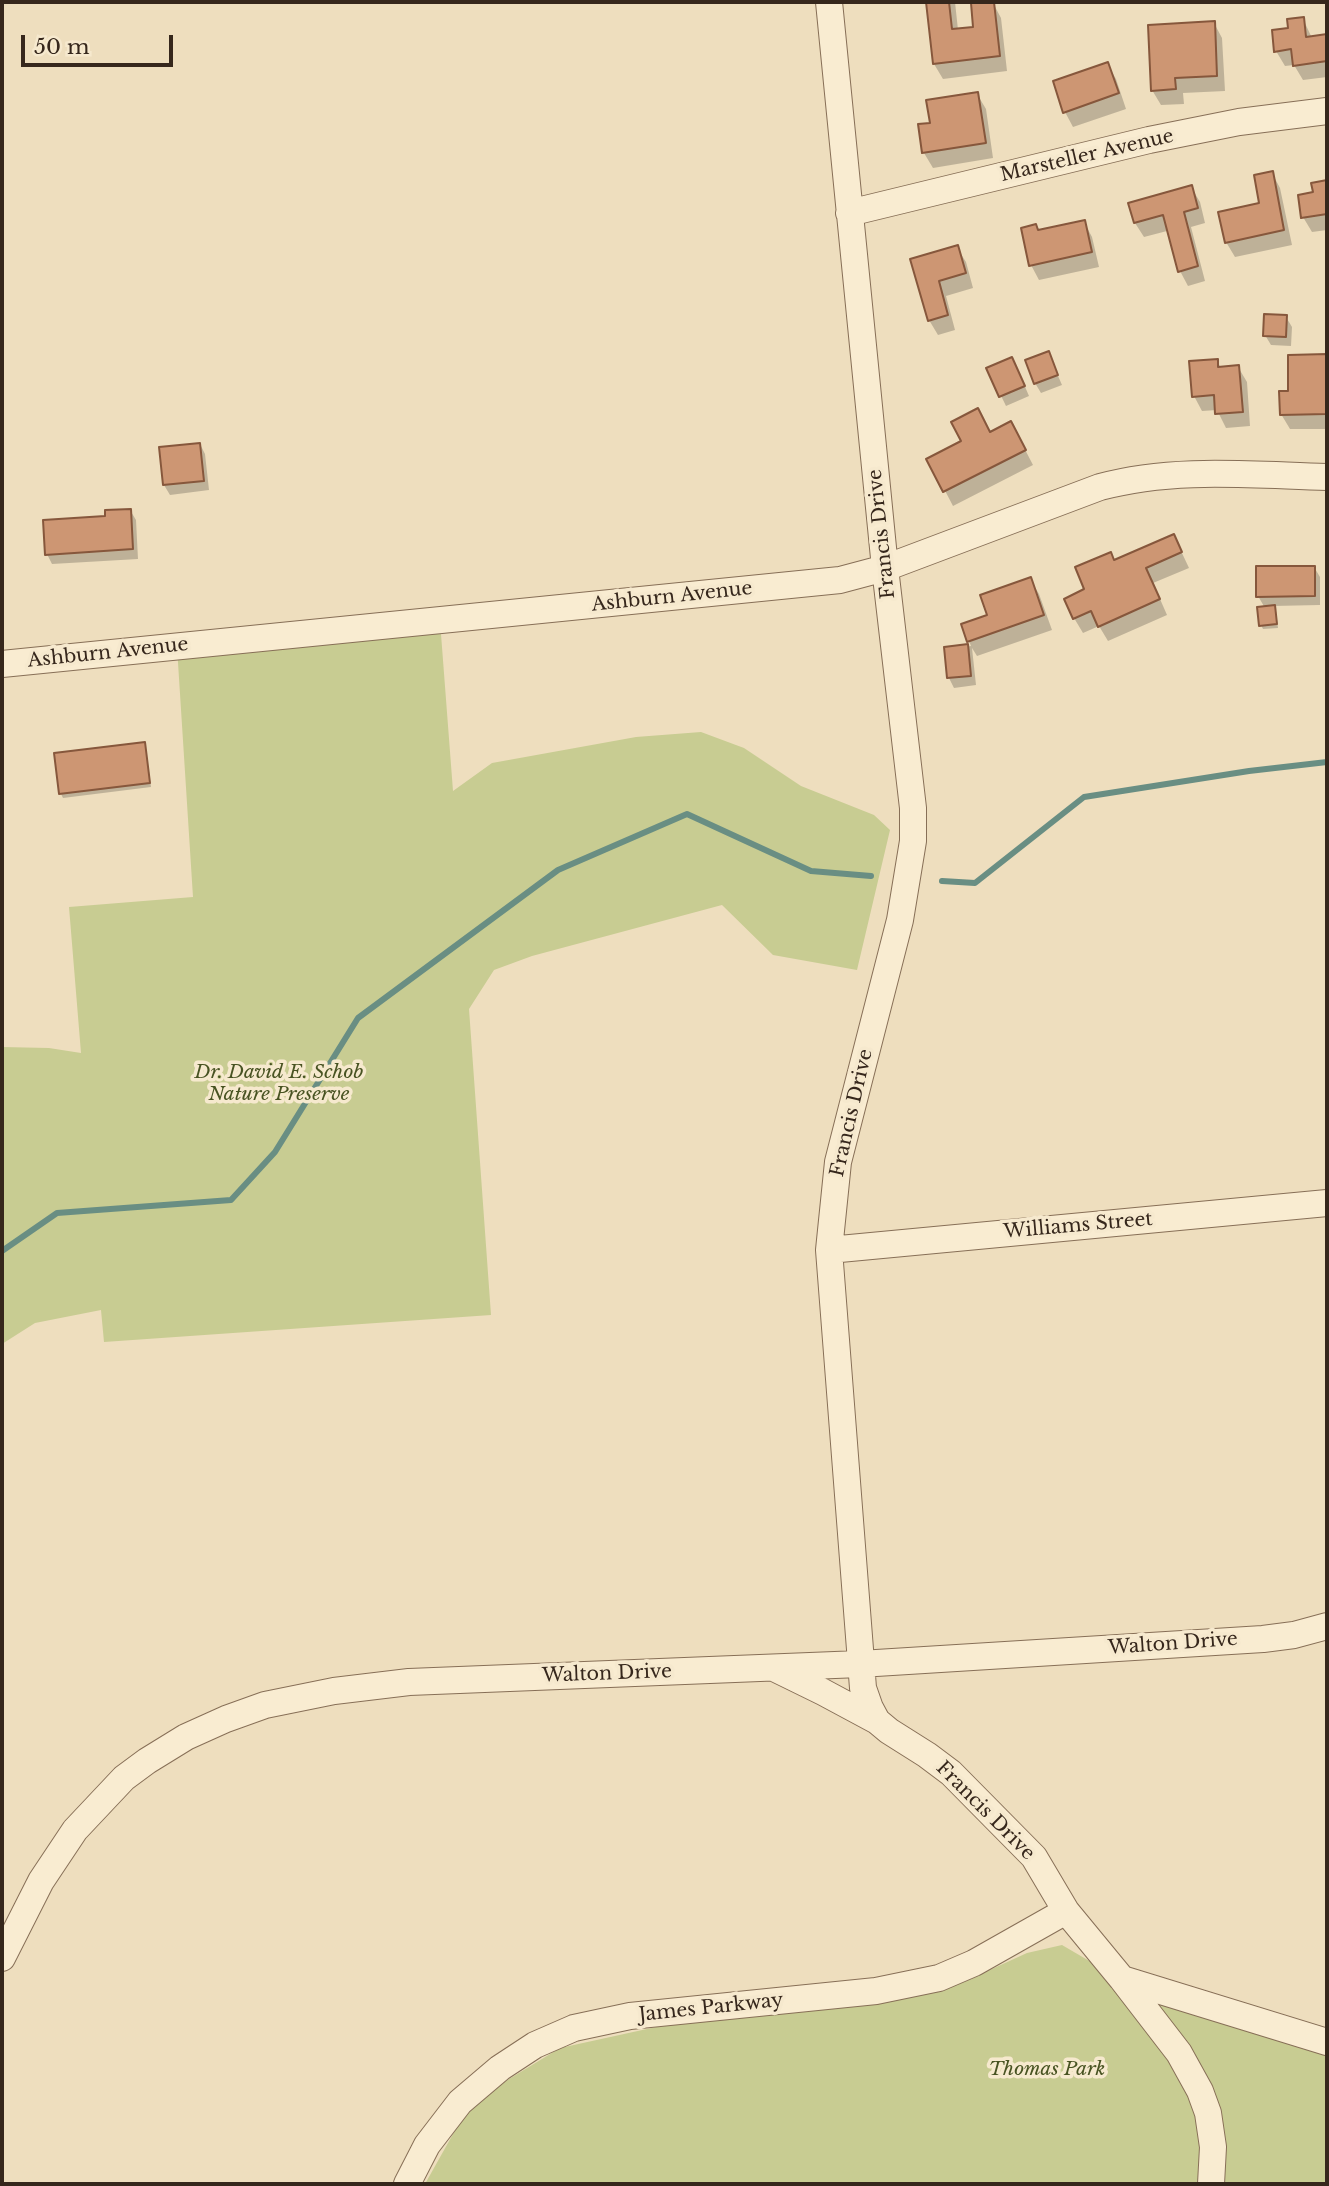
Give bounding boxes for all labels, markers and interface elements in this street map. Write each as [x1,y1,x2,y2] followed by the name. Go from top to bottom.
[24,21,177,65] scale bar
[34,34,89,60] text: 50 m
[998,125,1176,187] street label: Marsteller Avenue
[864,468,900,600] street label: Francis Drive
[591,577,753,617] street label: Ashburn Avenue
[27,633,189,673] street label: Ashburn Avenue
[826,1047,878,1179] street label: Francis Drive
[195,1062,363,1106] park label: Dr. David E. Schob Nature Preserve
[1002,1208,1154,1244] street label: Williams Street
[1107,1628,1239,1660] street label: Walton Drive
[542,1660,672,1688] street label: Walton Drive
[931,1757,1039,1865] street label: Francis Drive
[638,1989,784,2027] street label: James Parkway
[989,2059,1105,2081] park label: Thomas Park

